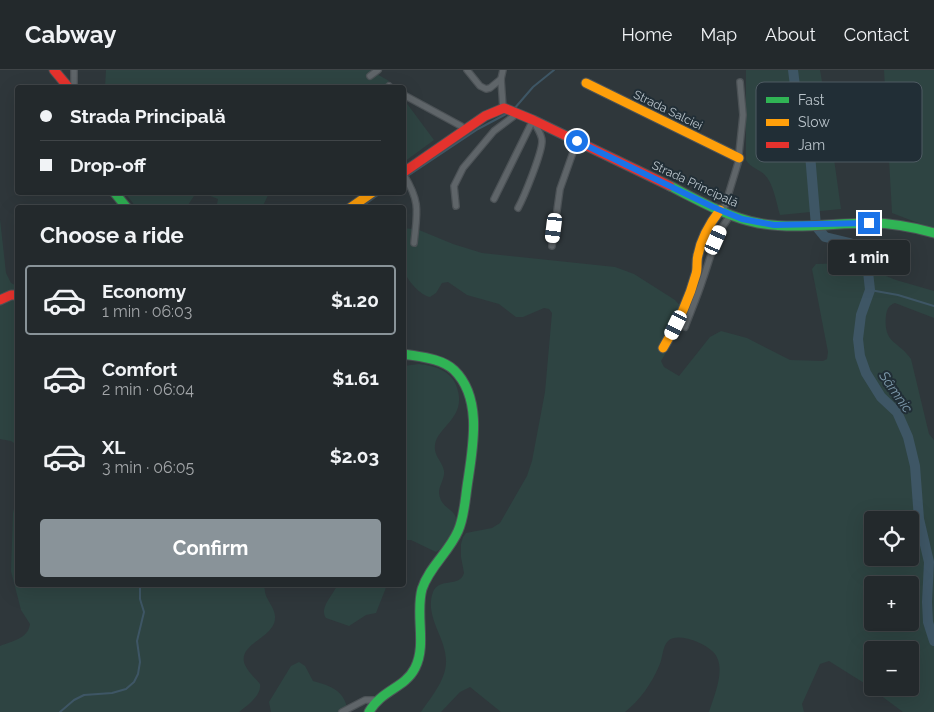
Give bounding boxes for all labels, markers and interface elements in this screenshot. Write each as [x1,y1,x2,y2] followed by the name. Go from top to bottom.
[25,20,116,49] text: Cabway
[621,24,672,45] text: Home
[700,24,737,45] text: Map
[765,24,816,45] text: About
[844,24,909,45] text: Contact
[756,82,922,162] legend
[631,87,705,133] street label: Strada Salciei
[798,92,825,108] text: Fast
[70,105,226,127] text: Strada Principală
[798,114,830,130] text: Slow
[566,130,588,152] route start
[798,137,825,153] text: Jam
[70,154,146,176] text: Drop-off
[650,158,740,210] street label: Strada Principală
[544,212,563,244] car
[858,212,880,234] route end
[40,222,184,248] text: Choose a ride
[703,223,728,257] car
[828,240,910,276] callout: 1 min
[849,248,889,267] text: 1 min
[42,278,87,323] icon: car
[102,280,186,302] text: Economy
[331,289,379,311] text: $1.20
[102,302,192,321] text: 1 min · 06:03
[662,308,689,342] car
[42,356,87,401] icon: car
[102,358,177,380] text: Comfort
[332,367,379,389] text: $1.61
[875,367,916,416] water label: Sâmnic
[102,380,194,399] text: 2 min · 06:04
[42,434,87,479] icon: car
[102,436,125,458] text: XL
[330,445,379,467] text: $2.03
[102,458,194,477] text: 3 min · 06:05
[864,511,919,696] map controls
[864,511,919,566] button: locate
[40,519,381,577] button: Confirm
[864,576,919,631] button: +
[864,641,919,696] button: −

